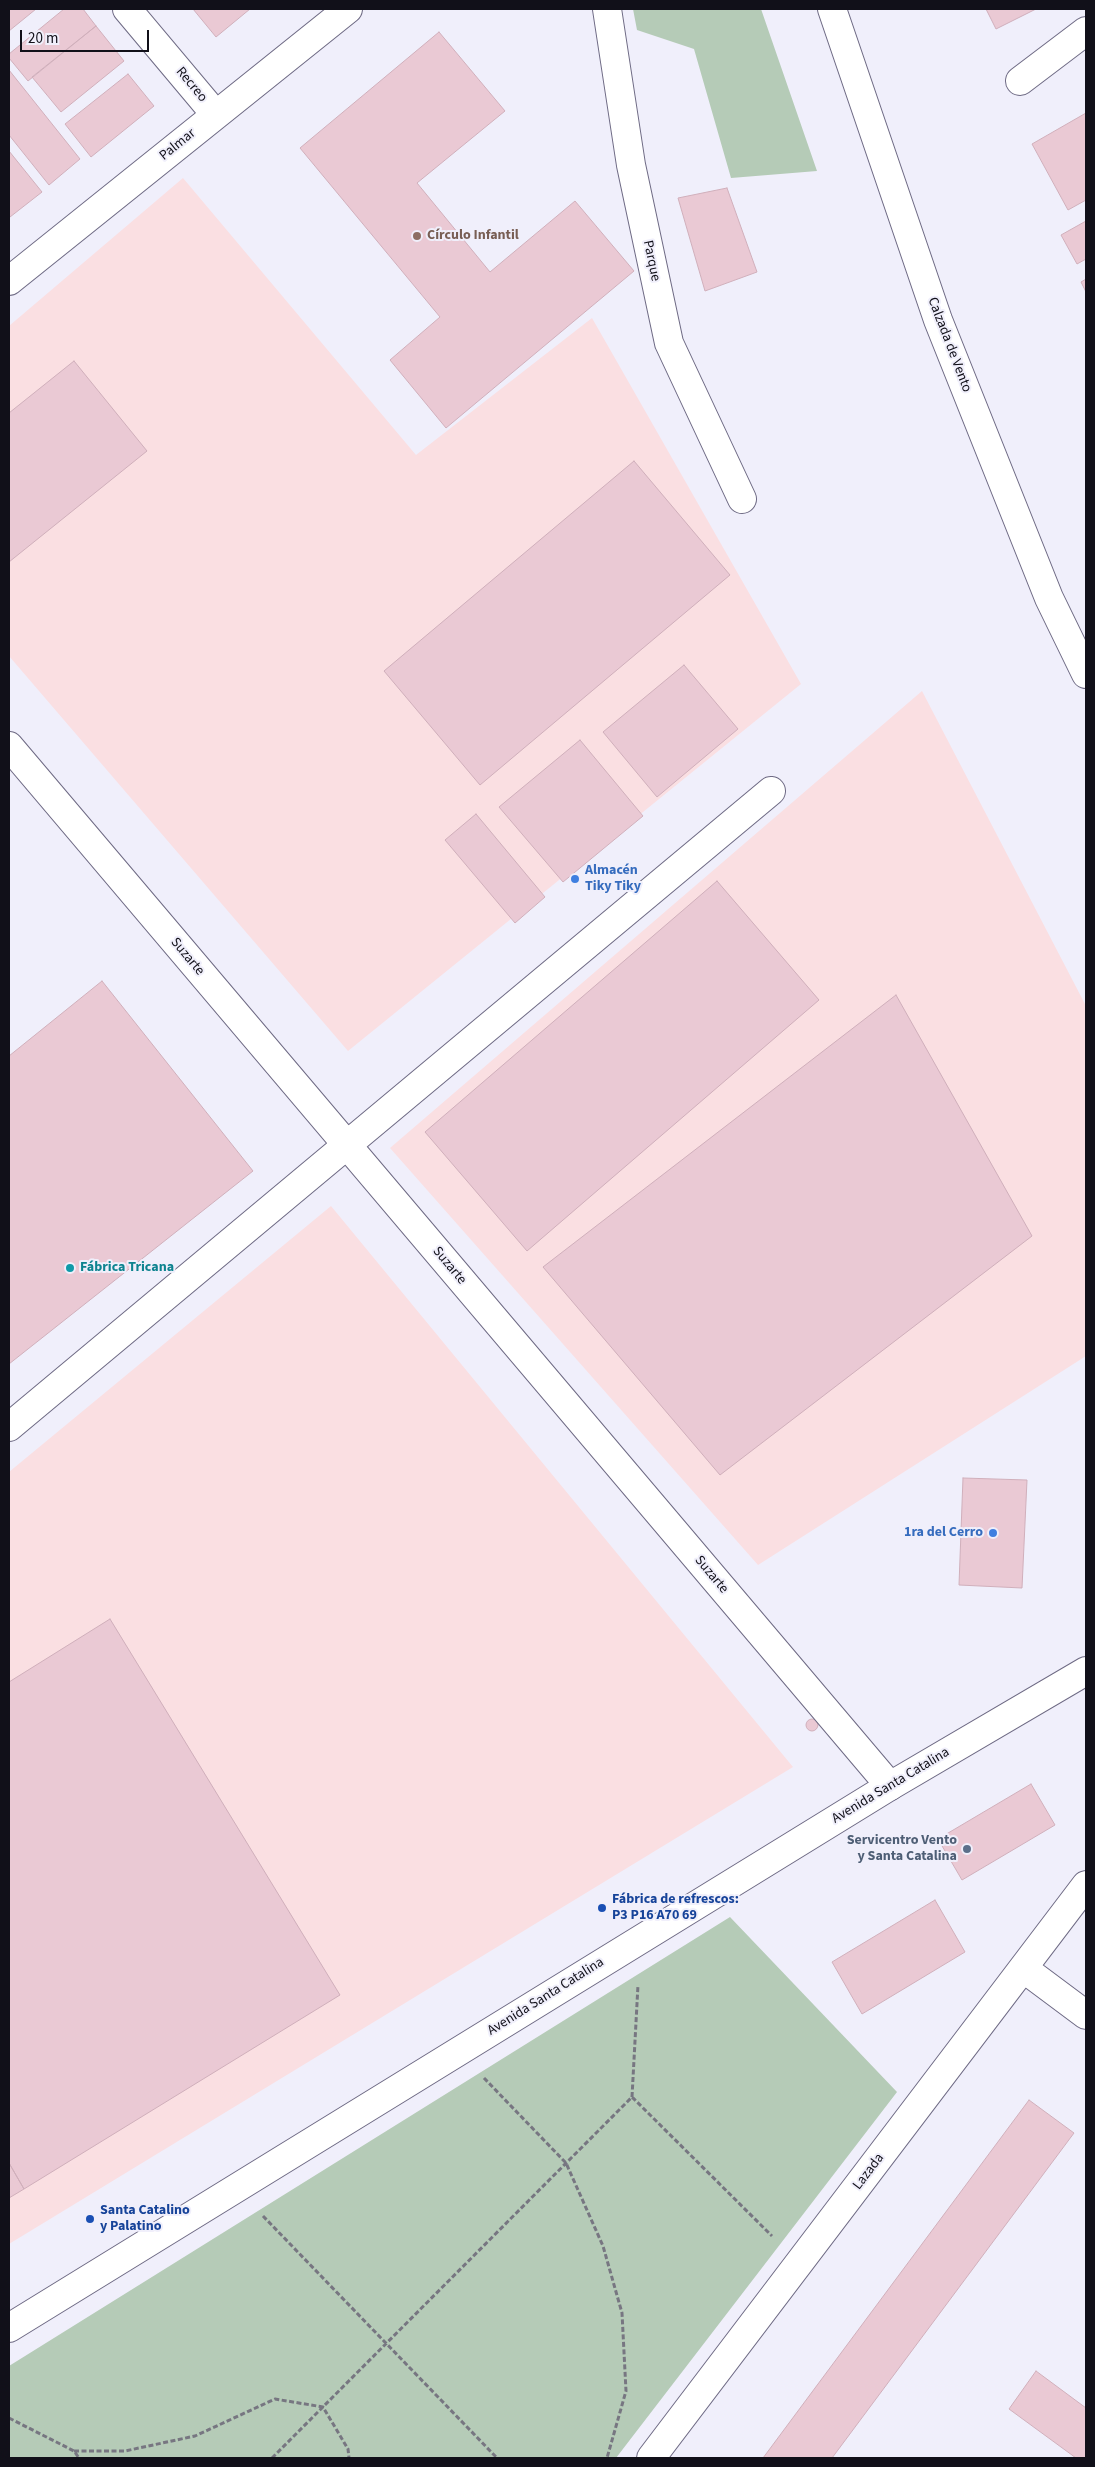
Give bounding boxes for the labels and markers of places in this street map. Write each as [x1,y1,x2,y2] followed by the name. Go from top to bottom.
[427,228,519,244] place label: Círculo Infantil
[411,230,423,242] marker: Círculo Infantil
[585,863,641,896] place label: Almacén Tiky Tiky
[569,873,581,885] marker: Almacén Tiky Tiky
[80,1260,174,1276] place label: Fábrica Tricana
[64,1262,76,1274] marker: Fábrica Tricana
[904,1525,983,1541] place label: 1ra del Cerro
[987,1527,999,1539] marker: 1ra del Cerro
[847,1833,957,1865] place label: Servicentro Vento y Santa Catalina
[961,1843,973,1855] marker: Servicentro Vento y Santa Catalina
[612,1892,739,1924] place label: Fábrica de refrescos: P3 P16 A70 69
[596,1902,608,1914] marker: Fábrica de refrescos: P3 P16 A70 69
[100,2203,190,2236] place label: Santa Catalino y Palatino
[84,2213,96,2225] marker: Santa Catalino y Palatino

